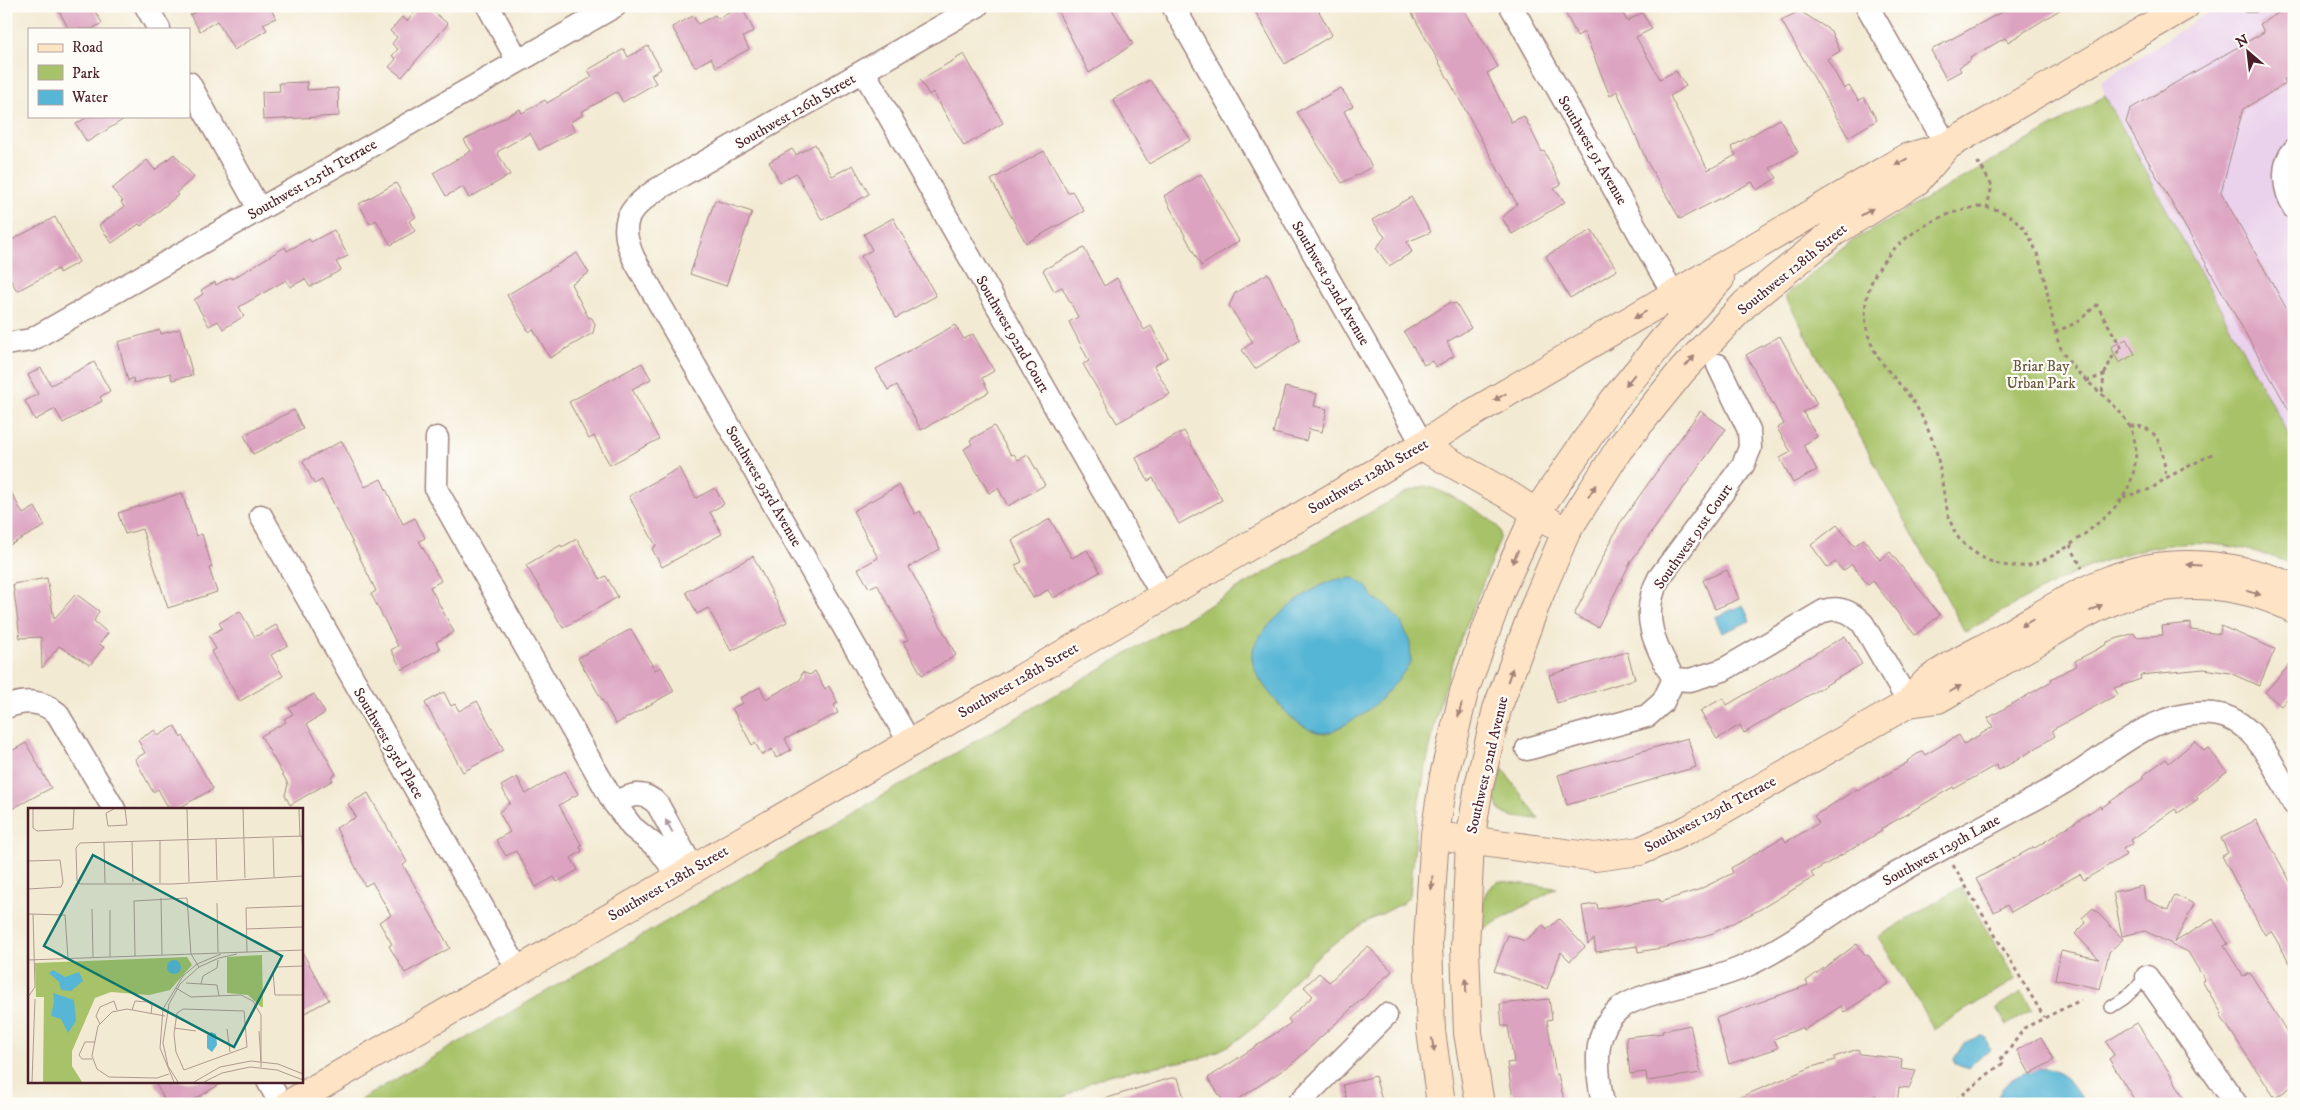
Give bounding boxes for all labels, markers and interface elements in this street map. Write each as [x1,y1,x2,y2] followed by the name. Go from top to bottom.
[28,28,190,118] legend
[2222,28,2272,78] north arrow
[2233,31,2252,52] text: N
[72,38,104,57] text: Road
[72,64,101,83] text: Park
[732,69,859,154] street label: Southwest 126th Street
[71,88,108,107] text: Water
[1554,92,1632,208] street label: Southwest 91 Avenue
[244,135,380,224] street label: Southwest 125th Terrace
[1895,157,1908,166] one-way arrow
[1860,207,1874,216] one-way arrow
[1287,218,1374,349] street label: Southwest 92nd Avenue
[1734,219,1851,319] street label: Southwest 128th Street
[971,272,1054,396] street label: Southwest 92nd Court
[1634,310,1647,319] one-way arrow
[1684,356,1696,368] one-way arrow
[2006,357,2076,393] park label: Briar Bay Urban Park
[1625,373,1636,386] one-way arrow
[1494,392,1507,401] one-way arrow
[721,422,806,550] street label: Southwest 93rd Avenue
[1305,434,1432,519] street label: Southwest 128th Street
[1650,480,1737,593] street label: Southwest 91st Court
[1588,484,1597,497] one-way arrow
[1511,550,1519,564] one-way arrow
[2186,561,2202,569] one-way arrow
[2246,590,2261,598] one-way arrow
[2088,604,2103,612] one-way arrow
[2020,619,2034,628] one-way arrow
[955,638,1082,723] street label: Southwest 128th Street
[1506,667,1514,682] one-way arrow
[349,684,428,802] street label: Southwest 93rd Place
[1948,685,1961,694] one-way arrow
[1462,695,1513,836] street label: Southwest 92nd Avenue
[1456,702,1464,717] one-way arrow
[1641,772,1779,857] street label: Southwest 129th Terrace
[28,808,302,1082] inset map
[1879,810,2003,891] street label: Southwest 129th Lane
[665,819,674,833] one-way arrow
[605,841,732,926] street label: Southwest 128th Street
[1427,875,1435,891] one-way arrow
[1462,978,1470,994] one-way arrow
[1429,1037,1437,1053] one-way arrow

